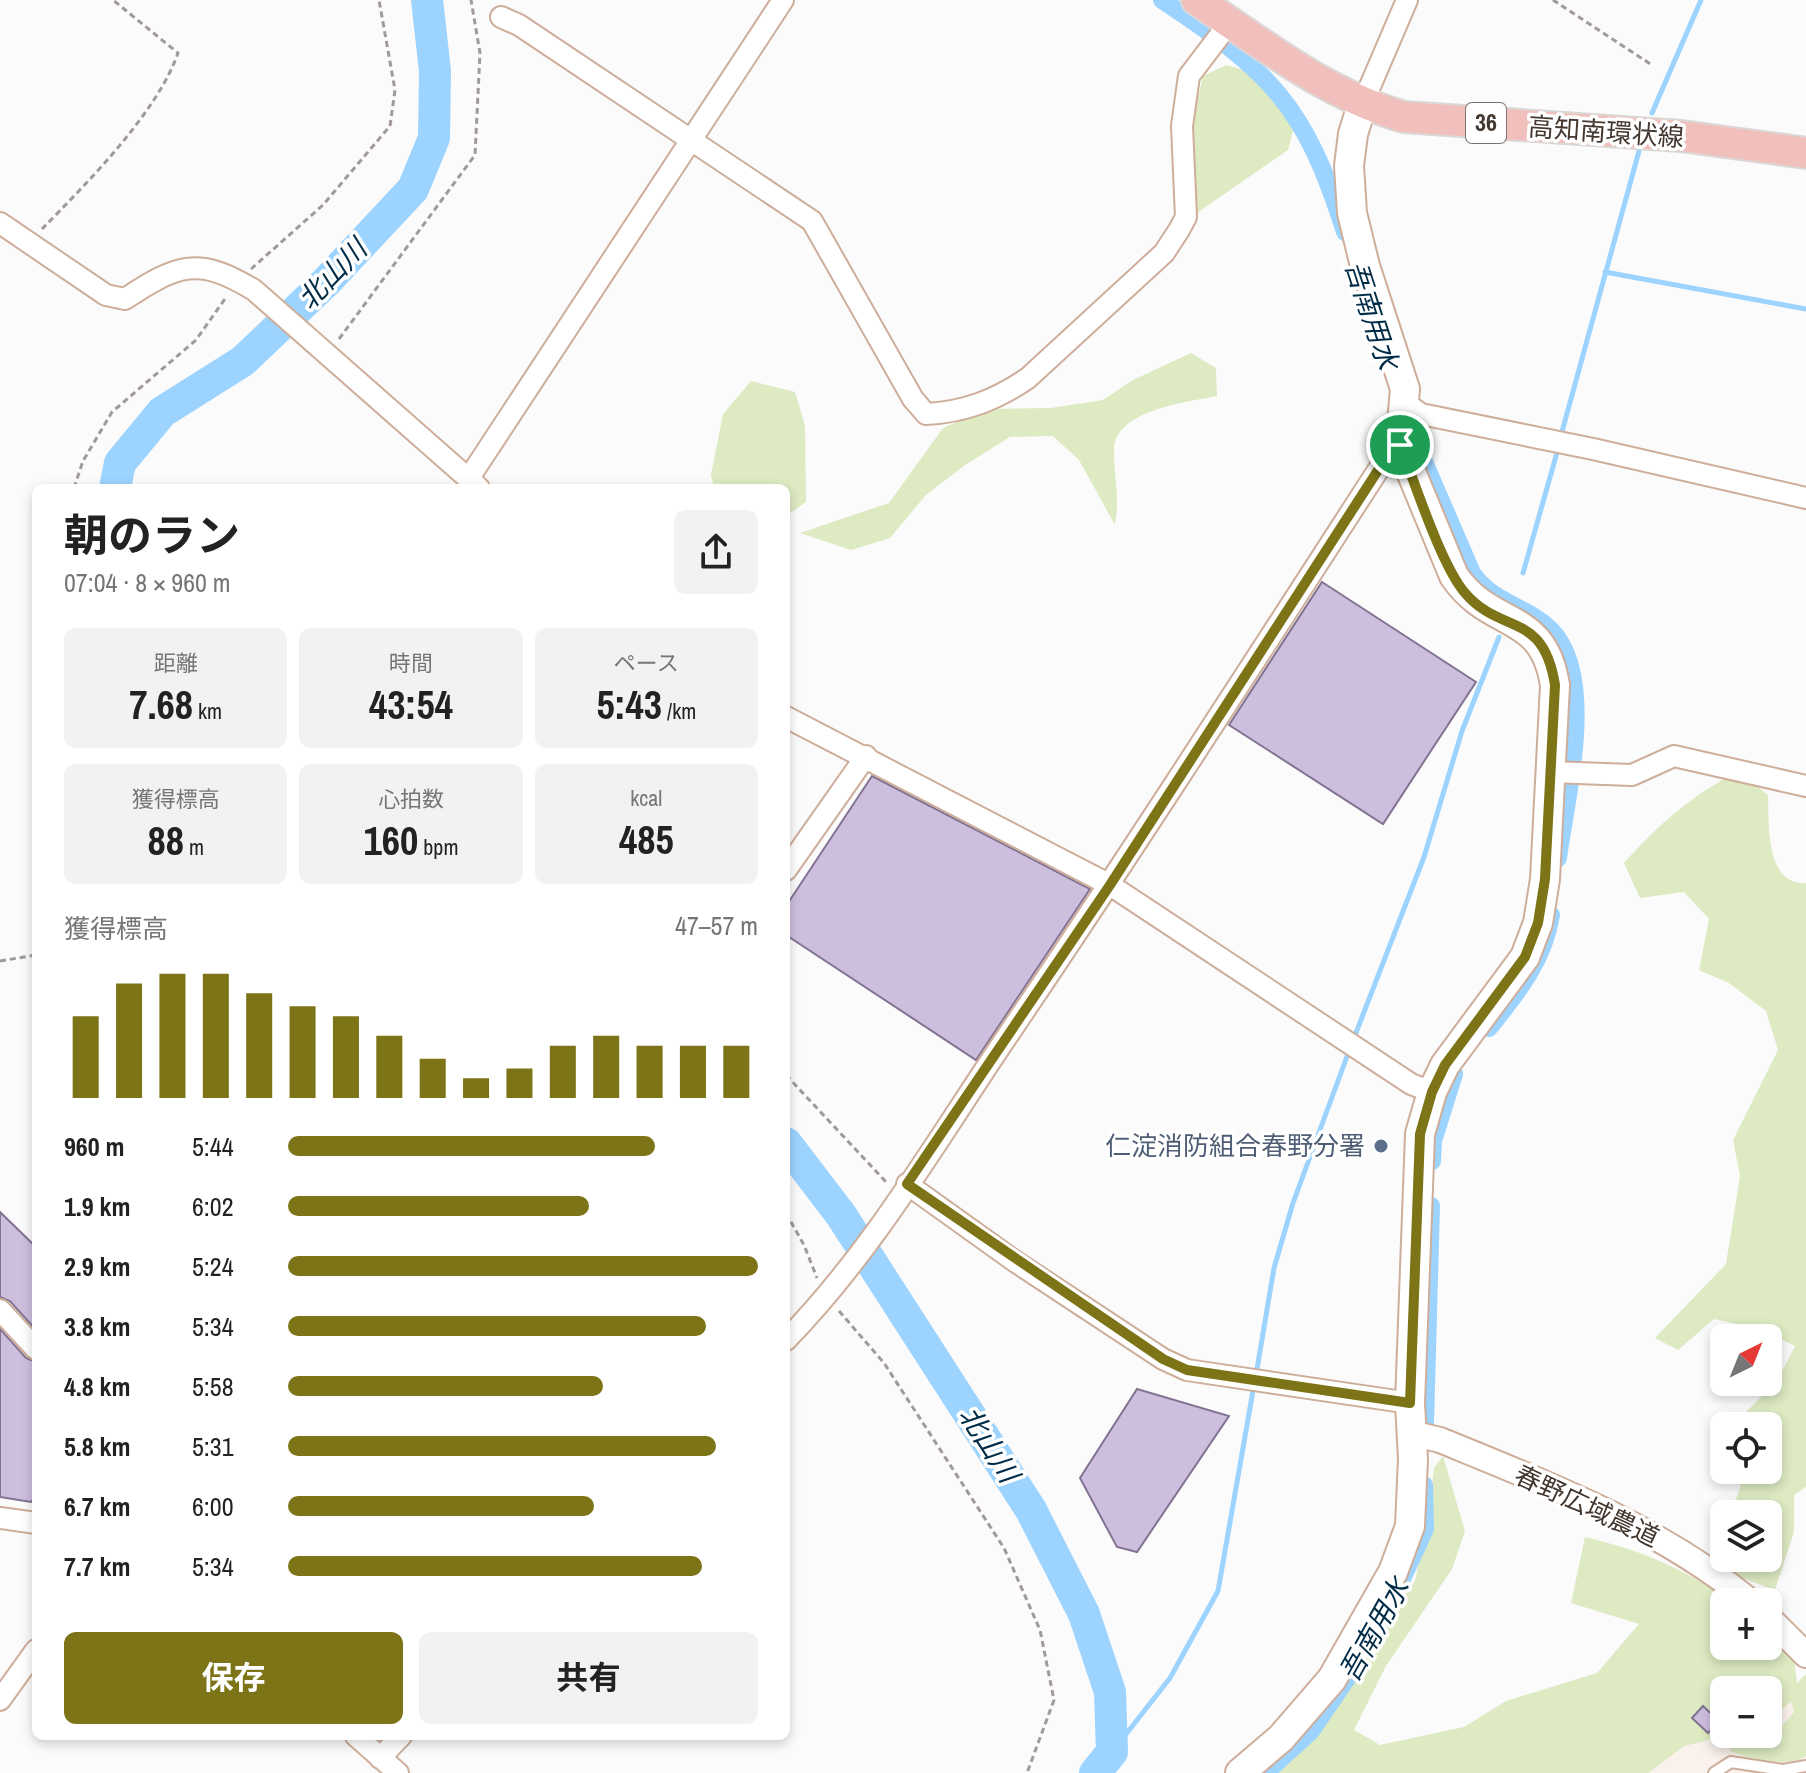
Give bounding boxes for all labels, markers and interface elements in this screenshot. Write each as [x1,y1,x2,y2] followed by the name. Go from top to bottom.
[1466,103,1506,143] road number: 36
[1527,109,1685,154] street label: 高知南環状線
[289,228,377,317] water label: 北山川
[1337,256,1408,377] water label: 吾南用水
[1366,411,1434,479] pin
[1378,423,1422,467] icon: arrive
[64,505,240,565] text: 朝のラン
[674,510,758,594] button: share
[64,565,231,600] text: 07:04 · 8 × 960 m
[154,648,198,678] text: 距離
[389,648,433,678] text: 時間
[614,648,679,678] text: ペース
[129,678,193,731] text: 7.68
[369,678,453,731] text: 43:54
[596,678,662,731] text: 5:43
[193,696,222,726] text: km
[662,696,696,726] text: /km
[630,783,662,813] text: kcal
[132,784,220,814] text: 獲得標高
[378,784,444,814] text: 心拍数
[619,813,674,866] text: 485
[147,814,184,867] text: 88
[364,814,418,867] text: 160
[184,832,204,862] text: m
[418,832,458,862] text: bpm
[675,908,758,943] text: 47–57 m
[64,911,168,946] text: 獲得標高
[1105,1128,1365,1163] place label: 仁淀消防組合春野分署
[64,1129,124,1164] text: 960 m
[192,1129,234,1164] text: 5:44
[1372,1137,1390,1155] marker: 仁淀消防組合春野分署
[64,1189,130,1224] text: 1.9 km
[192,1189,234,1224] text: 6:02
[64,1249,130,1284] text: 2.9 km
[192,1249,234,1284] text: 5:24
[64,1309,130,1344] text: 3.8 km
[192,1309,234,1344] text: 5:34
[1710,1324,1782,1396] north arrow
[1710,1324,1782,1748] map controls
[64,1369,130,1404] text: 4.8 km
[192,1369,234,1404] text: 5:58
[950,1398,1029,1492] water label: 北山川
[1710,1412,1782,1484] button: locate
[64,1429,130,1464] text: 5.8 km
[192,1429,234,1464] text: 5:31
[1509,1457,1665,1554] street label: 春野広域農道
[64,1489,130,1524] text: 6.7 km
[192,1489,234,1524] text: 6:00
[1710,1500,1782,1572] button: layers
[64,1549,130,1584] text: 7.7 km
[192,1549,234,1584] text: 5:34
[1330,1569,1419,1688] water label: 吾南用水
[1710,1588,1782,1660] button: +
[64,1632,403,1724] button: 保存
[419,1632,758,1724] button: 共有
[1710,1676,1782,1748] button: −

